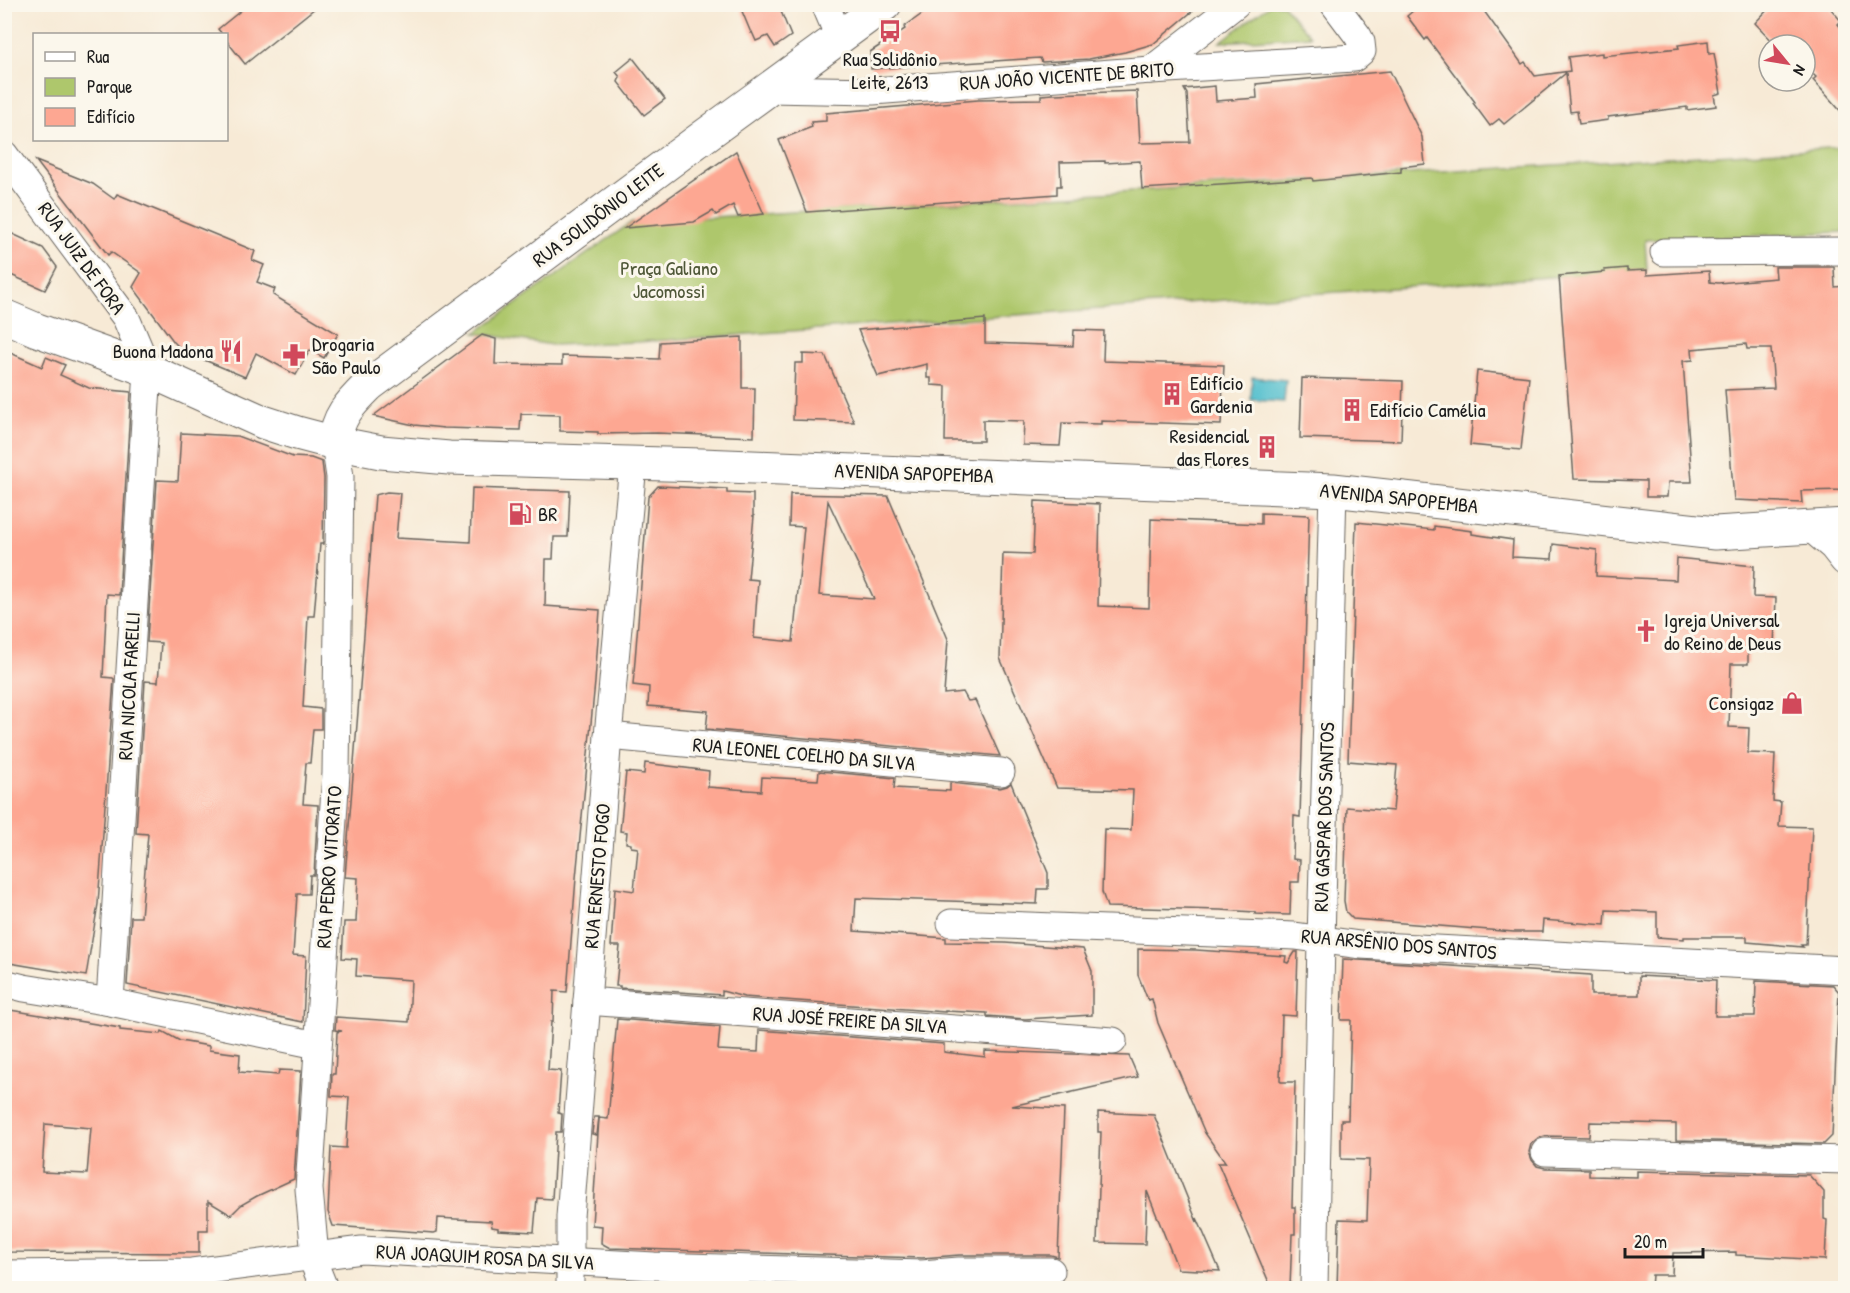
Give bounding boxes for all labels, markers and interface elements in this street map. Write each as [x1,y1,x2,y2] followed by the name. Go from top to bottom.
[877,18,903,44] bus stop icon: Rua Solidônio Leite, 2613
[33,33,228,141] legend
[1757,33,1817,93] north arrow
[87,44,109,69] text: Rua
[843,45,937,95] place label: Rua Solidônio Leite, 2613
[959,55,1175,96] street label: RUA JOÃO VICENTE DE BRITO
[1788,61,1812,80] text: N
[87,74,132,99] text: Parque
[87,104,135,129] text: Edifício
[527,156,669,273] street label: RUA SOLIDÔNIO LEITE
[32,196,132,320] street label: RUA JUIZ DE FORA
[620,254,718,304] park label: Praça Galiano Jacomossi
[312,330,381,380] place label: Drogaria São Paulo
[113,337,213,364] place label: Buona Madona
[218,338,244,364] restaurant icon: Buona Madona
[281,342,307,368] pharmacy icon: Drogaria São Paulo
[1190,369,1252,419] place label: Edifício Gardenia
[1159,381,1185,407] building icon: Edifício Gardenia
[1370,396,1486,423] place label: Edifício Camélia
[1339,397,1365,423] building icon: Edifício Camélia
[1170,422,1250,472] place label: Residencial das Flores
[1254,434,1280,460] building icon: Residencial das Flores
[834,456,994,489] street label: AVENIDA SAPOPEMBA
[1319,476,1480,519] street label: AVENIDA SAPOPEMBA
[538,500,557,527] place label: BR
[507,501,533,527] fuel station icon: BR
[1664,606,1781,656] place label: Igreja Universal do Reino de Deus
[111,611,146,761] street label: RUA NICOLA FARELLI
[1633,618,1659,644] church icon: Igreja Universal do Reino de Deus
[1708,689,1774,716] place label: Consigaz
[1779,690,1805,716] shop icon: Consigaz
[1307,722,1340,912] street label: RUA GASPAR DOS SANTOS
[692,730,917,777] street label: RUA LEONEL COELHO DA SILVA
[309,785,348,949] street label: RUA PEDRO VITORATO
[577,802,616,950] street label: RUA ERNESTO FOGO
[1300,922,1498,965] street label: RUA ARSÊNIO DOS SANTOS
[752,999,948,1040] street label: RUA JOSÉ FREIRE DA SILVA
[1625,1221,1703,1259] scale bar
[1634,1229,1667,1254] text: 20 m
[375,1237,595,1276] street label: RUA JOAQUIM ROSA DA SILVA

